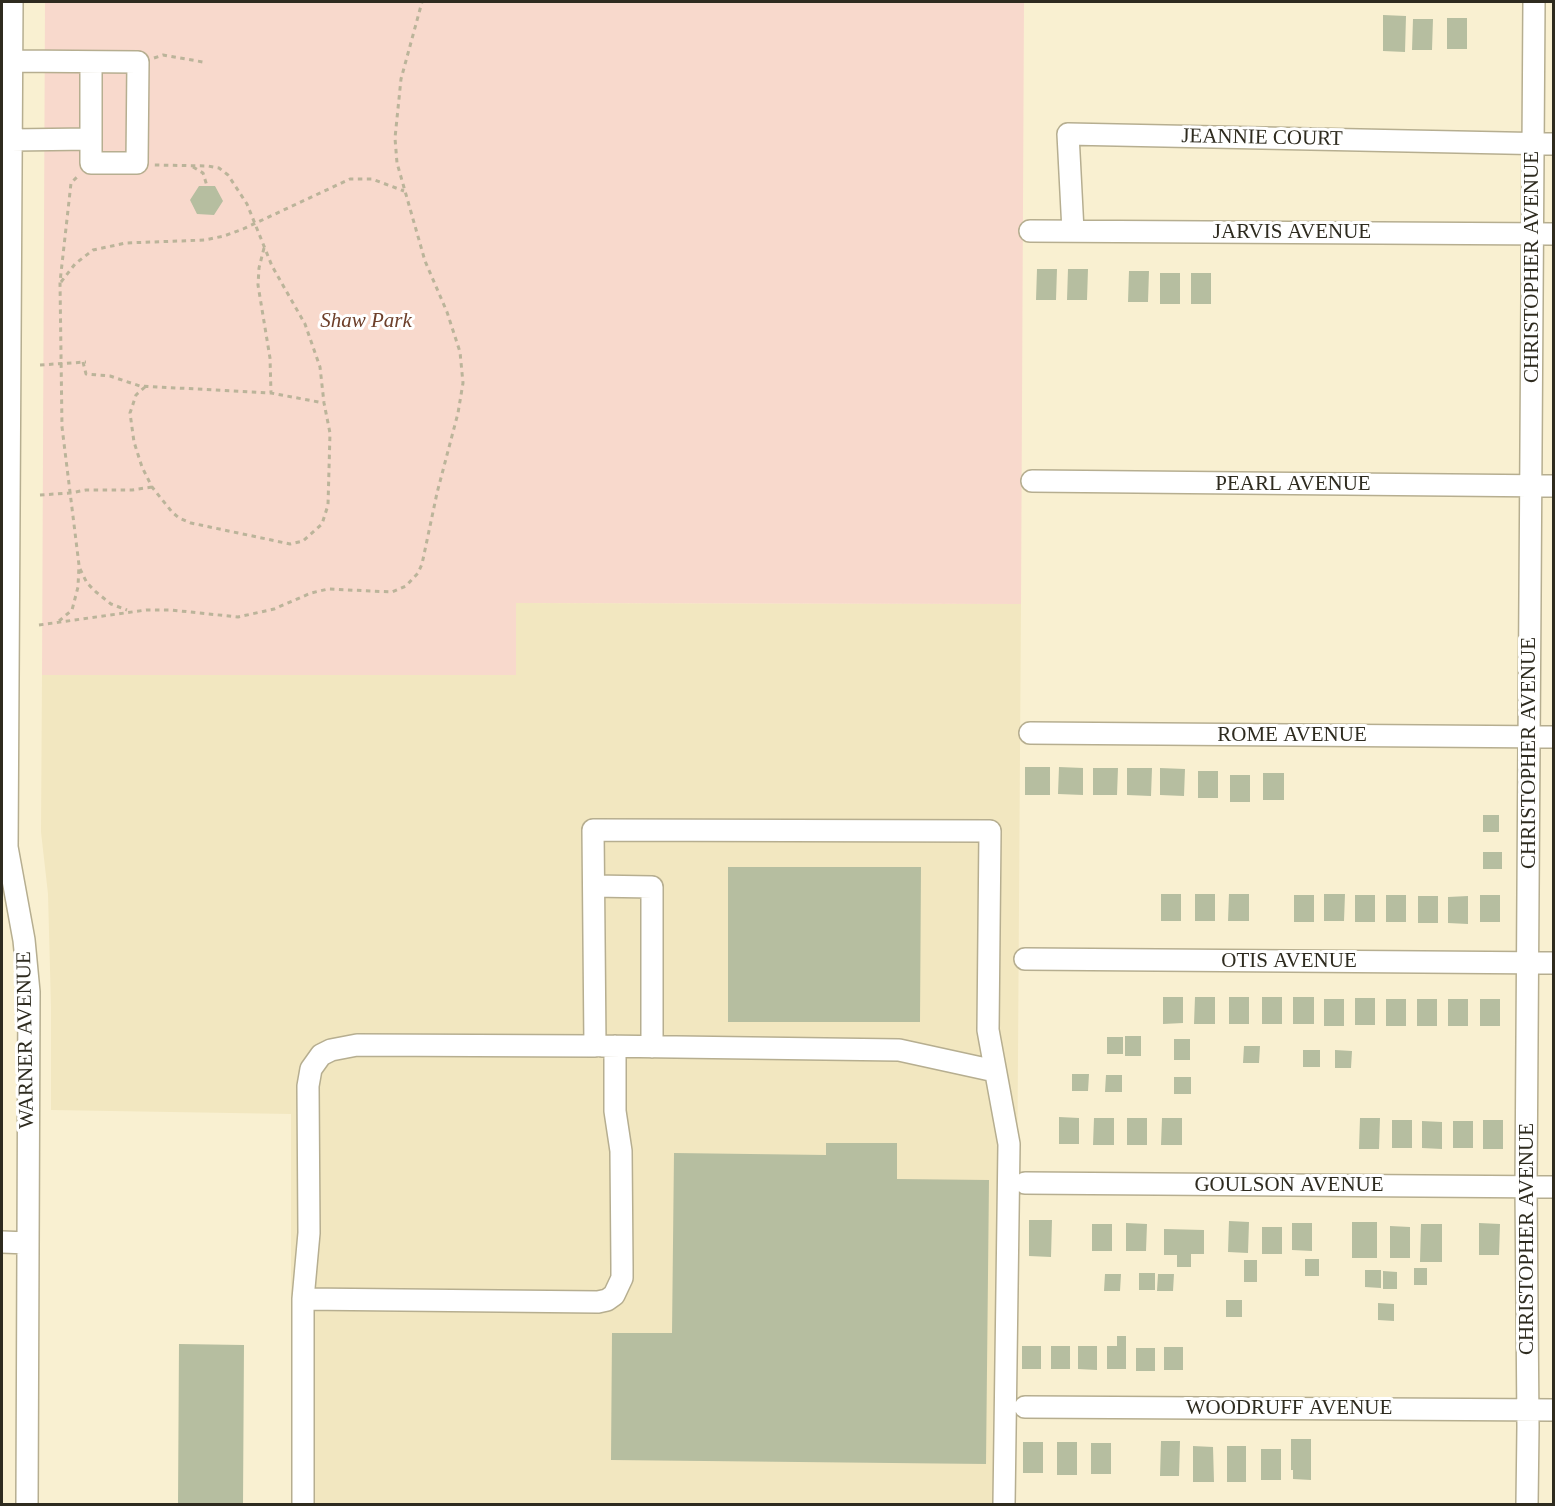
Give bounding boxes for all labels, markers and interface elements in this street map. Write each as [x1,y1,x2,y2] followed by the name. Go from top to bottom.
[1181,124,1343,152] street label: JEANNIE COURT
[1519,151,1545,383] street label: CHRISTOPHER AVENUE
[1213,219,1371,245] street label: JARVIS AVENUE
[320,308,412,334] park label: Shaw Park
[1215,471,1371,497] street label: PEARL AVENUE
[1516,637,1542,869] street label: CHRISTOPHER AVENUE
[1217,722,1367,748] street label: ROME AVENUE
[1221,948,1357,974] street label: OTIS AVENUE
[12,951,40,1129] street label: WARNER AVENUE
[1514,1123,1540,1355] street label: CHRISTOPHER AVENUE
[1194,1172,1384,1198] street label: GOULSON AVENUE
[1186,1395,1392,1421] street label: WOODRUFF AVENUE

